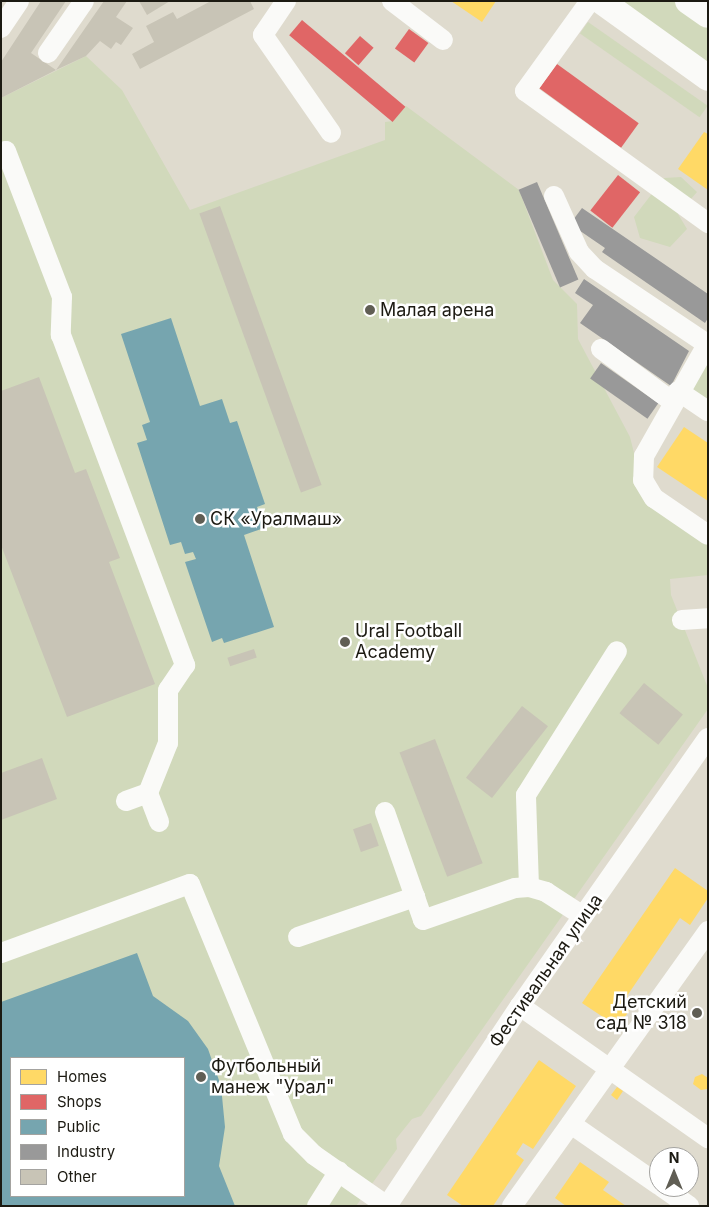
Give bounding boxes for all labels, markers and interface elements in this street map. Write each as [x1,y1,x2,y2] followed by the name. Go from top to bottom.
[380,299,494,321] place label: Малая арена
[364,304,376,316] marker: Малая арена
[210,508,342,530] place label: СК «Уралмаш»
[194,513,206,525] marker: СК «Уралмаш»
[355,621,462,664] place label: Ural Football Academy
[339,636,351,648] marker: Ural Football Academy
[485,890,607,1052] street label: Фестивальная улица
[596,992,687,1034] place label: Детский сад № 318
[691,1007,703,1019] marker: Детский сад № 318
[211,1056,334,1098] place label: Футбольный манеж "Урал"
[10,1057,185,1197] legend
[57,1067,107,1086] text: Homes
[195,1071,207,1083] marker: Футбольный манеж "Урал"
[57,1092,102,1111] text: Shops
[57,1117,100,1136] text: Public
[57,1142,115,1161] text: Industry
[649,1147,699,1197] north arrow
[669,1149,679,1166] text: N
[57,1167,97,1186] text: Other

